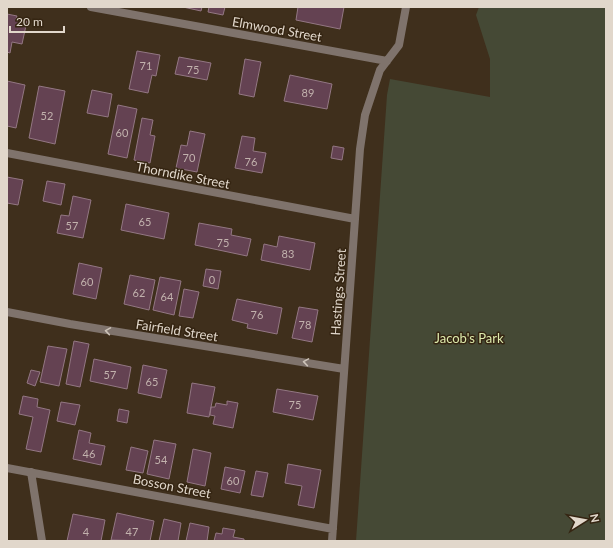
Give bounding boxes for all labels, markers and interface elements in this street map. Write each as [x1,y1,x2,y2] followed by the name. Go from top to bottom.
[10,8,64,34] scale bar
[231,13,323,45] street label: Elmwood Street
[16,14,43,29] text: 20 m
[140,59,152,72] house number: 71
[187,63,199,76] house number: 75
[302,86,314,99] house number: 89
[41,109,53,122] house number: 52
[116,126,129,139] house number: 60
[183,151,196,164] house number: 70
[245,155,257,168] house number: 76
[135,158,232,192] street label: Thorndike Street
[139,215,151,228] house number: 65
[66,219,78,232] house number: 57
[217,236,229,249] house number: 75
[282,247,294,260] house number: 83
[327,248,349,336] street label: Hastings Street
[209,273,216,286] house number: 0
[81,275,94,288] house number: 60
[133,286,145,299] house number: 62
[161,290,174,303] house number: 64
[251,308,263,321] house number: 76
[135,316,220,344] street label: Fairfield Street
[299,318,311,331] house number: 78
[105,327,111,335] one-way arrow
[434,330,504,346] park label: Jacob's Park
[303,359,309,367] one-way arrow
[104,368,116,381] house number: 57
[146,375,158,388] house number: 65
[289,398,301,411] house number: 75
[83,447,95,460] house number: 46
[155,453,168,466] house number: 54
[132,471,213,501] street label: Bosson Street
[227,474,240,487] house number: 60
[565,500,605,540] north arrow
[588,513,602,523] text: N
[83,525,90,538] house number: 4
[126,525,138,538] house number: 47

